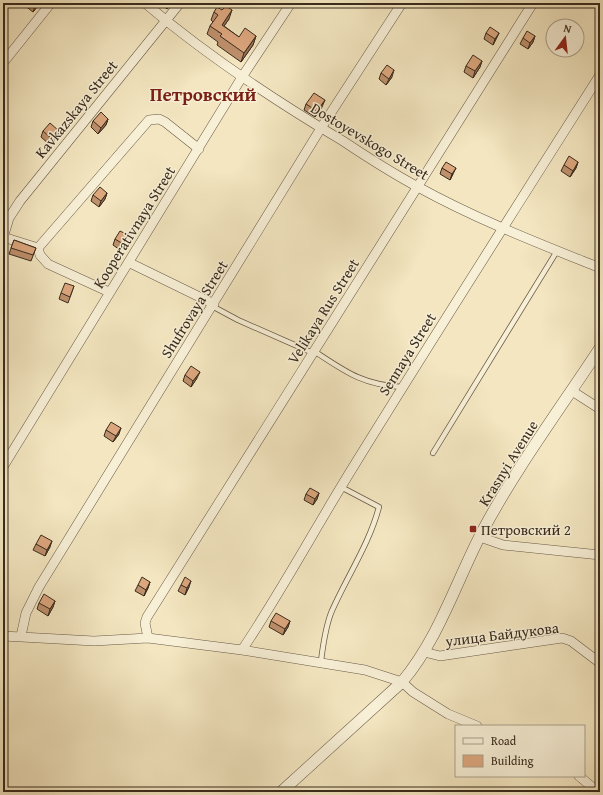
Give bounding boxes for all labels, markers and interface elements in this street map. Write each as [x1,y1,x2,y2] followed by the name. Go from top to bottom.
[545,18,585,58] north arrow
[562,20,574,37] text: N
[30,55,123,163] street label: Kavkazskaya Street
[150,80,256,108] district label: Петровский
[307,97,434,185] street label: Dostoyevskogo Street
[88,161,181,292] street label: Kooperativnaya Street
[282,254,364,368] street label: Velikaya Rus Street
[155,255,233,362] street label: Shufrovaya Street
[373,308,441,399] street label: Sennaya Street
[473,416,543,510] street label: Krasnyi Avenue
[481,519,571,540] place label: Петровский 2
[468,524,478,534] marker: Петровский 2
[443,617,561,651] street label: улица Байдукова
[455,725,585,777] legend
[491,732,517,749] text: Road
[491,752,534,769] text: Building

